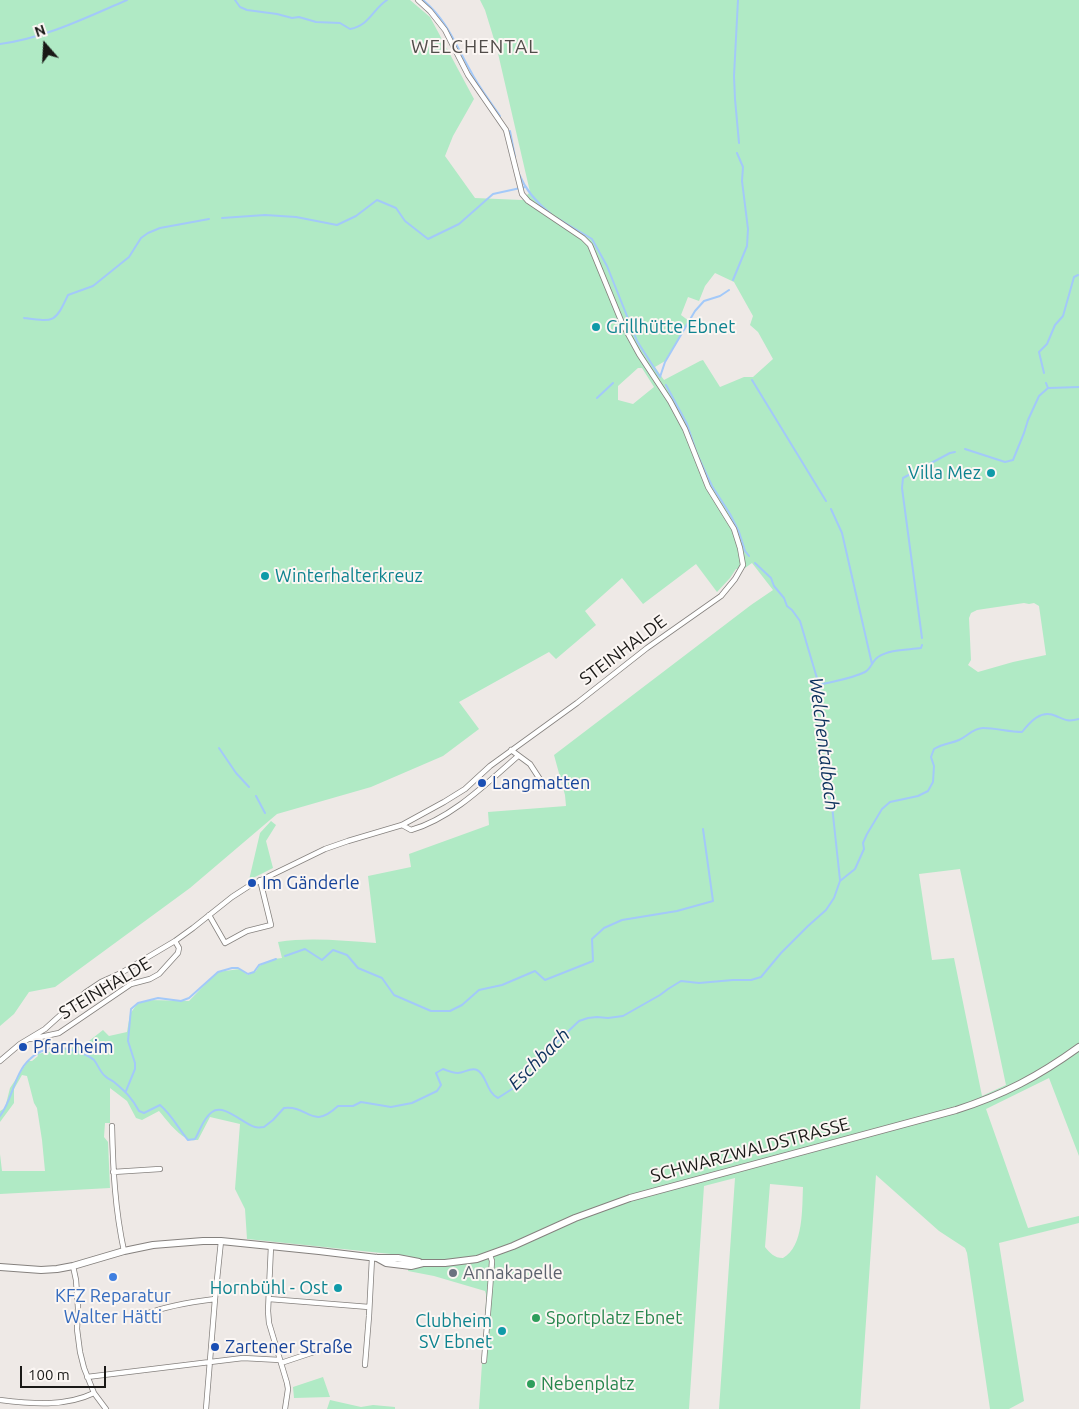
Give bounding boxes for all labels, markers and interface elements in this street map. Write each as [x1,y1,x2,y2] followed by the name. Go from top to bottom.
[20,20,70,70] north arrow
[33,22,48,40] text: N
[410,36,540,58] district label: WELCHENTAL
[606,316,735,338] place label: Grillhütte Ebnet
[590,321,602,333] marker: Grillhütte Ebnet
[908,462,981,484] place label: Villa Mez
[985,467,997,479] marker: Villa Mez
[275,565,423,587] place label: Winterhalterkreuz
[259,570,271,582] marker: Winterhalterkreuz
[575,610,671,690] street label: STEINHALDE
[805,676,843,812] water label: Welchentalbach
[492,772,590,794] place label: Langmatten
[476,777,488,789] marker: Langmatten
[262,872,360,894] place label: Im Gänderle
[246,877,258,889] marker: Im Gänderle
[55,952,155,1024] street label: STEINHALDE
[504,1024,574,1094] water label: Eschbach
[33,1036,114,1058] place label: Pfarrheim
[17,1041,29,1053] marker: Pfarrheim
[648,1113,852,1187] street label: SCHWARZWALDSTRASSE
[463,1262,563,1284] place label: Annakapelle
[447,1267,459,1279] marker: Annakapelle
[107,1271,119,1283] marker: KFZ Reparatur Walter Hätti
[210,1277,328,1299] place label: Hornbühl - Ost
[332,1282,344,1294] marker: Hornbühl - Ost
[55,1285,171,1328] place label: KFZ Reparatur Walter Hätti
[546,1307,682,1329] place label: Sportplatz Ebnet
[415,1310,492,1352] place label: Clubheim SV Ebnet
[530,1312,542,1324] marker: Sportplatz Ebnet
[496,1325,508,1337] marker: Clubheim SV Ebnet
[225,1336,353,1358] place label: Zartener Straße
[209,1341,221,1353] marker: Zartener Straße
[22,1356,109,1388] scale bar
[28,1366,70,1383] text: 100 m
[541,1373,634,1395] place label: Nebenplatz
[525,1378,537,1390] marker: Nebenplatz

